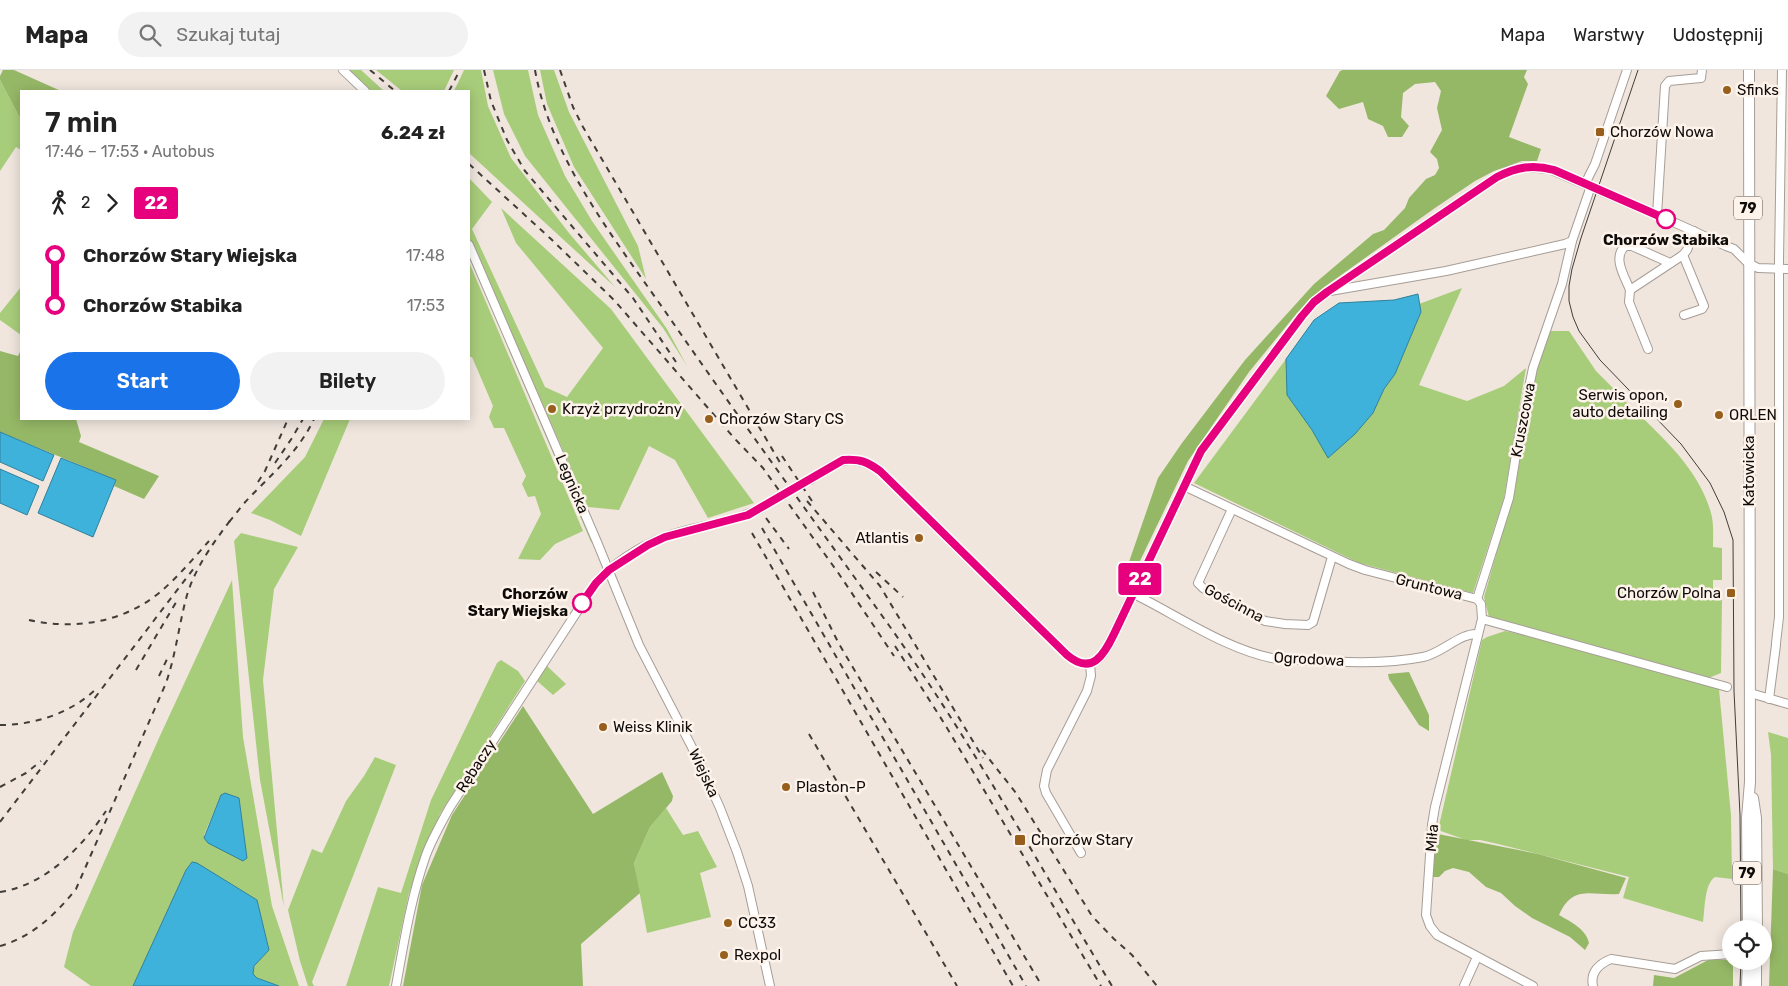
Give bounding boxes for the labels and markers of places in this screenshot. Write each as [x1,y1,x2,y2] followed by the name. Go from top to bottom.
[1737,81,1779,99] place label: Sfinks
[1721,84,1733,96] marker: Sfinks
[1610,123,1714,141] place label: Chorzów Nowa
[1594,126,1606,138] marker: Chorzów Nowa
[1656,209,1676,229] marker: Chorzów Stabika
[1603,231,1729,249] place label: Chorzów Stabika
[1572,386,1668,421] place label: Serwis opon, auto detailing
[1672,398,1684,410] marker: Serwis opon, auto detailing
[562,400,682,418] place label: Krzyż przydrożny
[546,403,558,415] marker: Krzyż przydrożny
[1729,406,1777,424] place label: ORLEN
[1713,409,1725,421] marker: ORLEN
[719,410,844,428] place label: Chorzów Stary CS
[703,413,715,425] marker: Chorzów Stary CS
[855,529,909,547] place label: Atlantis
[913,532,925,544] marker: Atlantis
[1617,584,1721,602] place label: Chorzów Polna
[468,585,568,620] place label: Chorzów Stary Wiejska
[1725,587,1737,599] marker: Chorzów Polna
[572,593,592,613] marker: Chorzów Stary Wiejska
[613,718,693,736] place label: Weiss Klinik
[597,721,609,733] marker: Weiss Klinik
[796,778,866,796] place label: Plaston-P
[780,781,792,793] marker: Plaston-P
[1031,831,1133,849] place label: Chorzów Stary
[1013,833,1027,847] marker: Chorzów Stary
[738,914,776,932] place label: CC33
[722,917,734,929] marker: CC33
[734,946,781,964] place label: Rexpol
[718,949,730,961] marker: Rexpol

